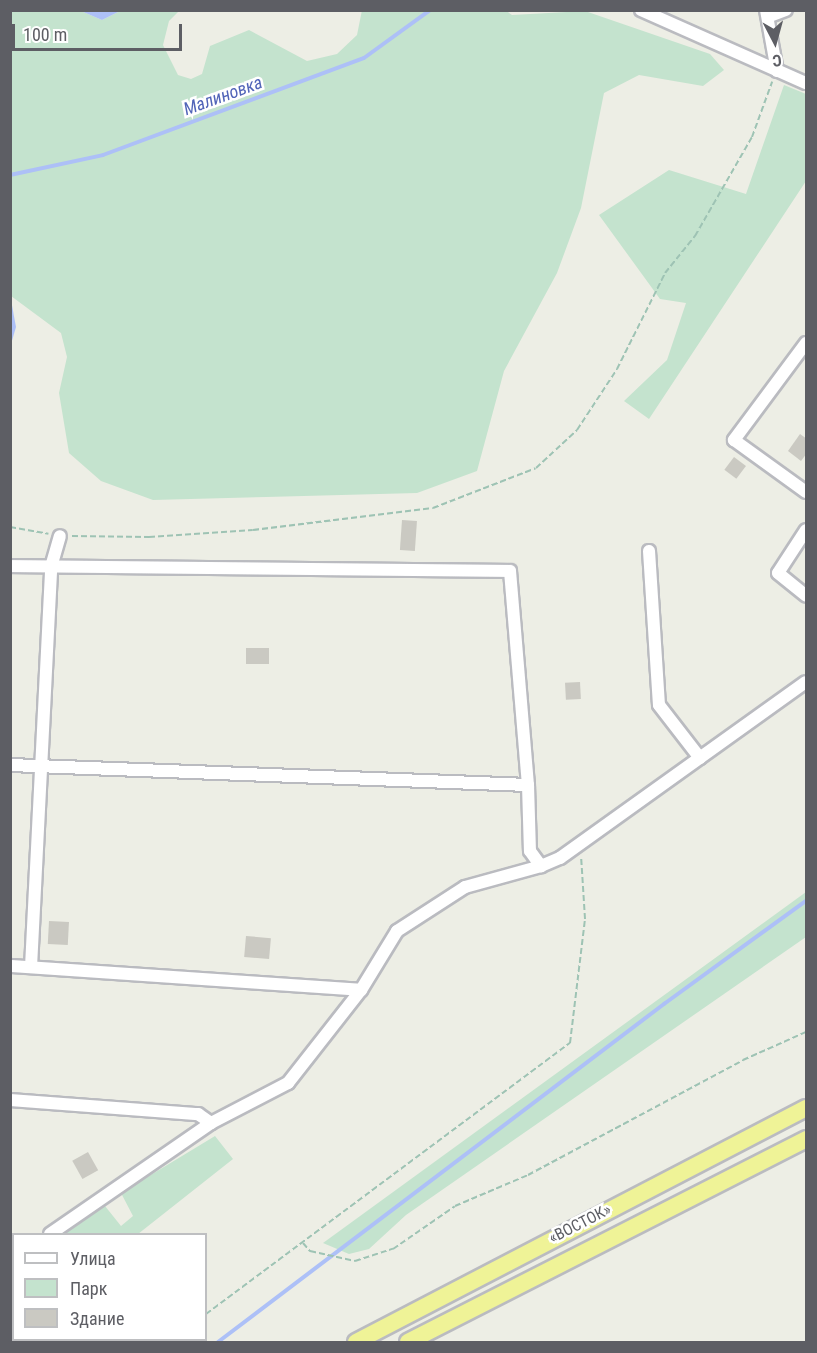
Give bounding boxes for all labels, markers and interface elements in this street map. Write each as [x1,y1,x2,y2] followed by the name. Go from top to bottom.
[15,12,184,50] scale bar
[745,12,805,72] north arrow
[23,24,67,45] text: 100 m
[771,50,782,70] text: С
[181,72,265,120] water label: Малиновка
[546,1200,614,1248] street label: «ВОСТОК»
[12,1233,207,1341] legend
[70,1248,116,1269] text: Улица
[70,1278,107,1299] text: Парк
[70,1308,124,1329] text: Здание

